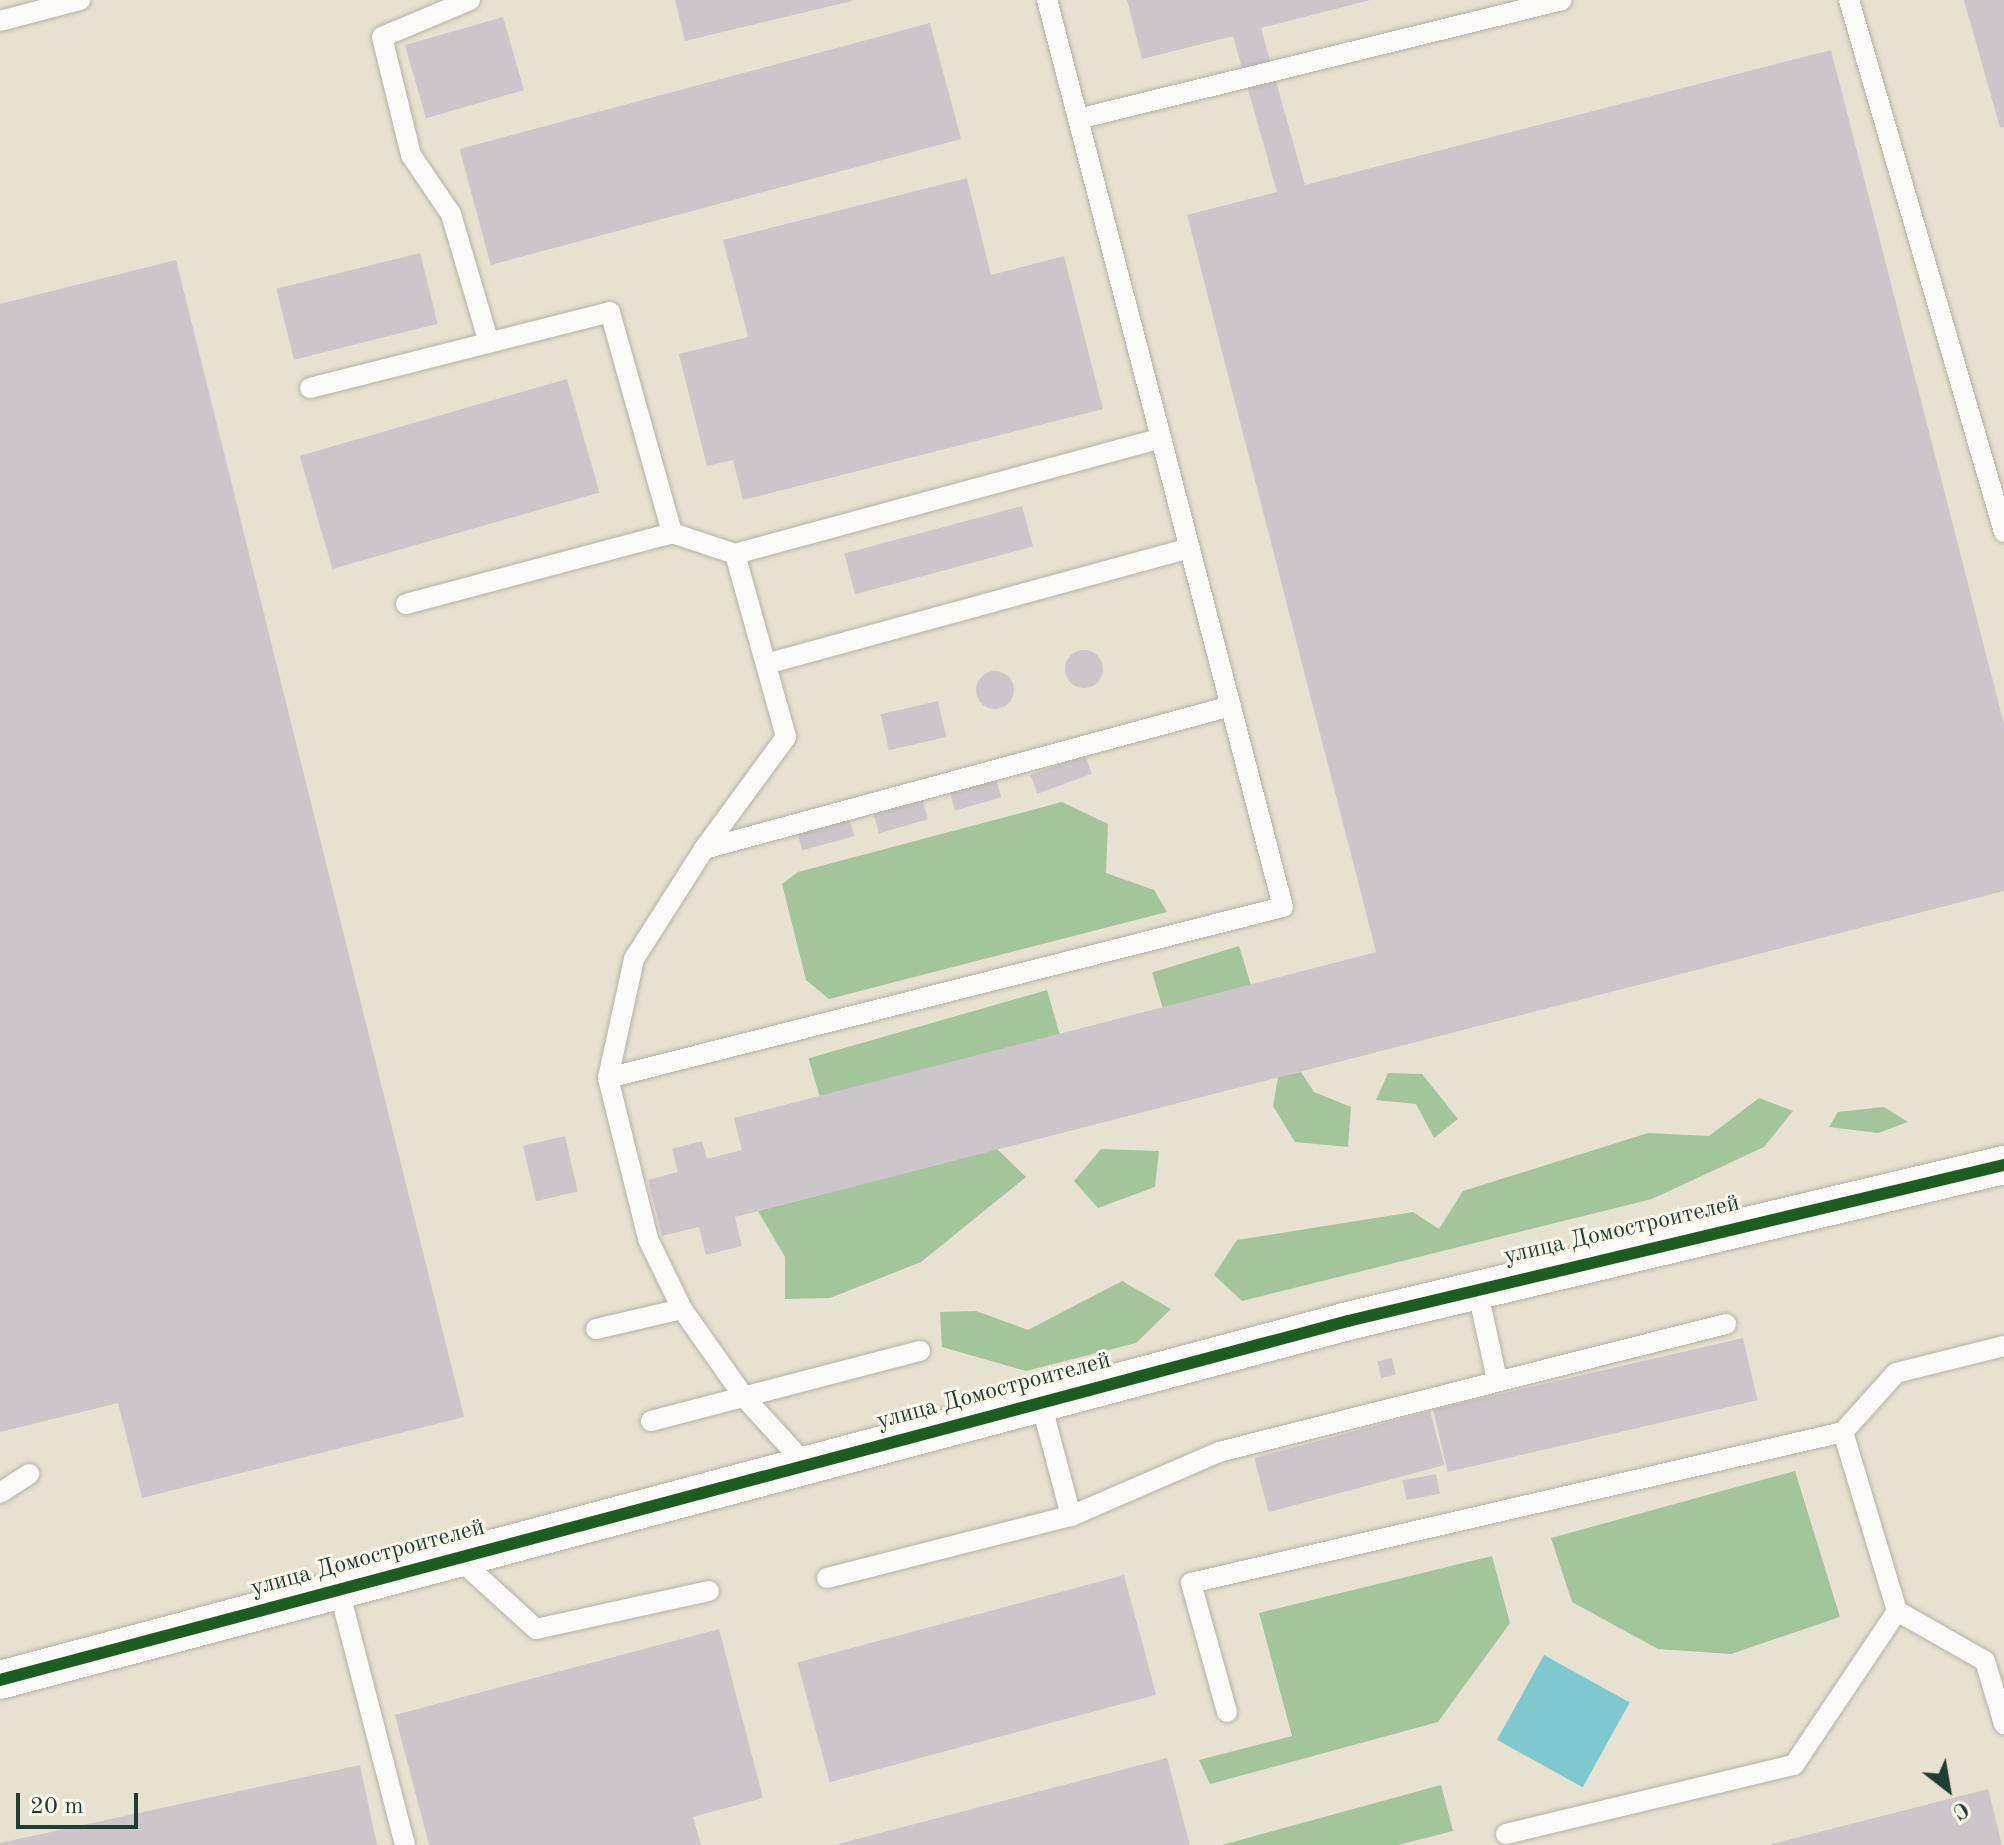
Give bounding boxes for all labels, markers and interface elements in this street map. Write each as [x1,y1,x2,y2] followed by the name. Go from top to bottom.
[1501,1190,1743,1272] street label: улица Домостроителей
[874,1347,1114,1437] street label: улица Домостроителей
[248,1514,488,1604] street label: улица Домостроителей
[1908,1749,1988,1829] north arrow
[20,1777,142,1827] scale bar
[30,1795,84,1819] text: 20 m
[1948,1796,1972,1823] text: С

